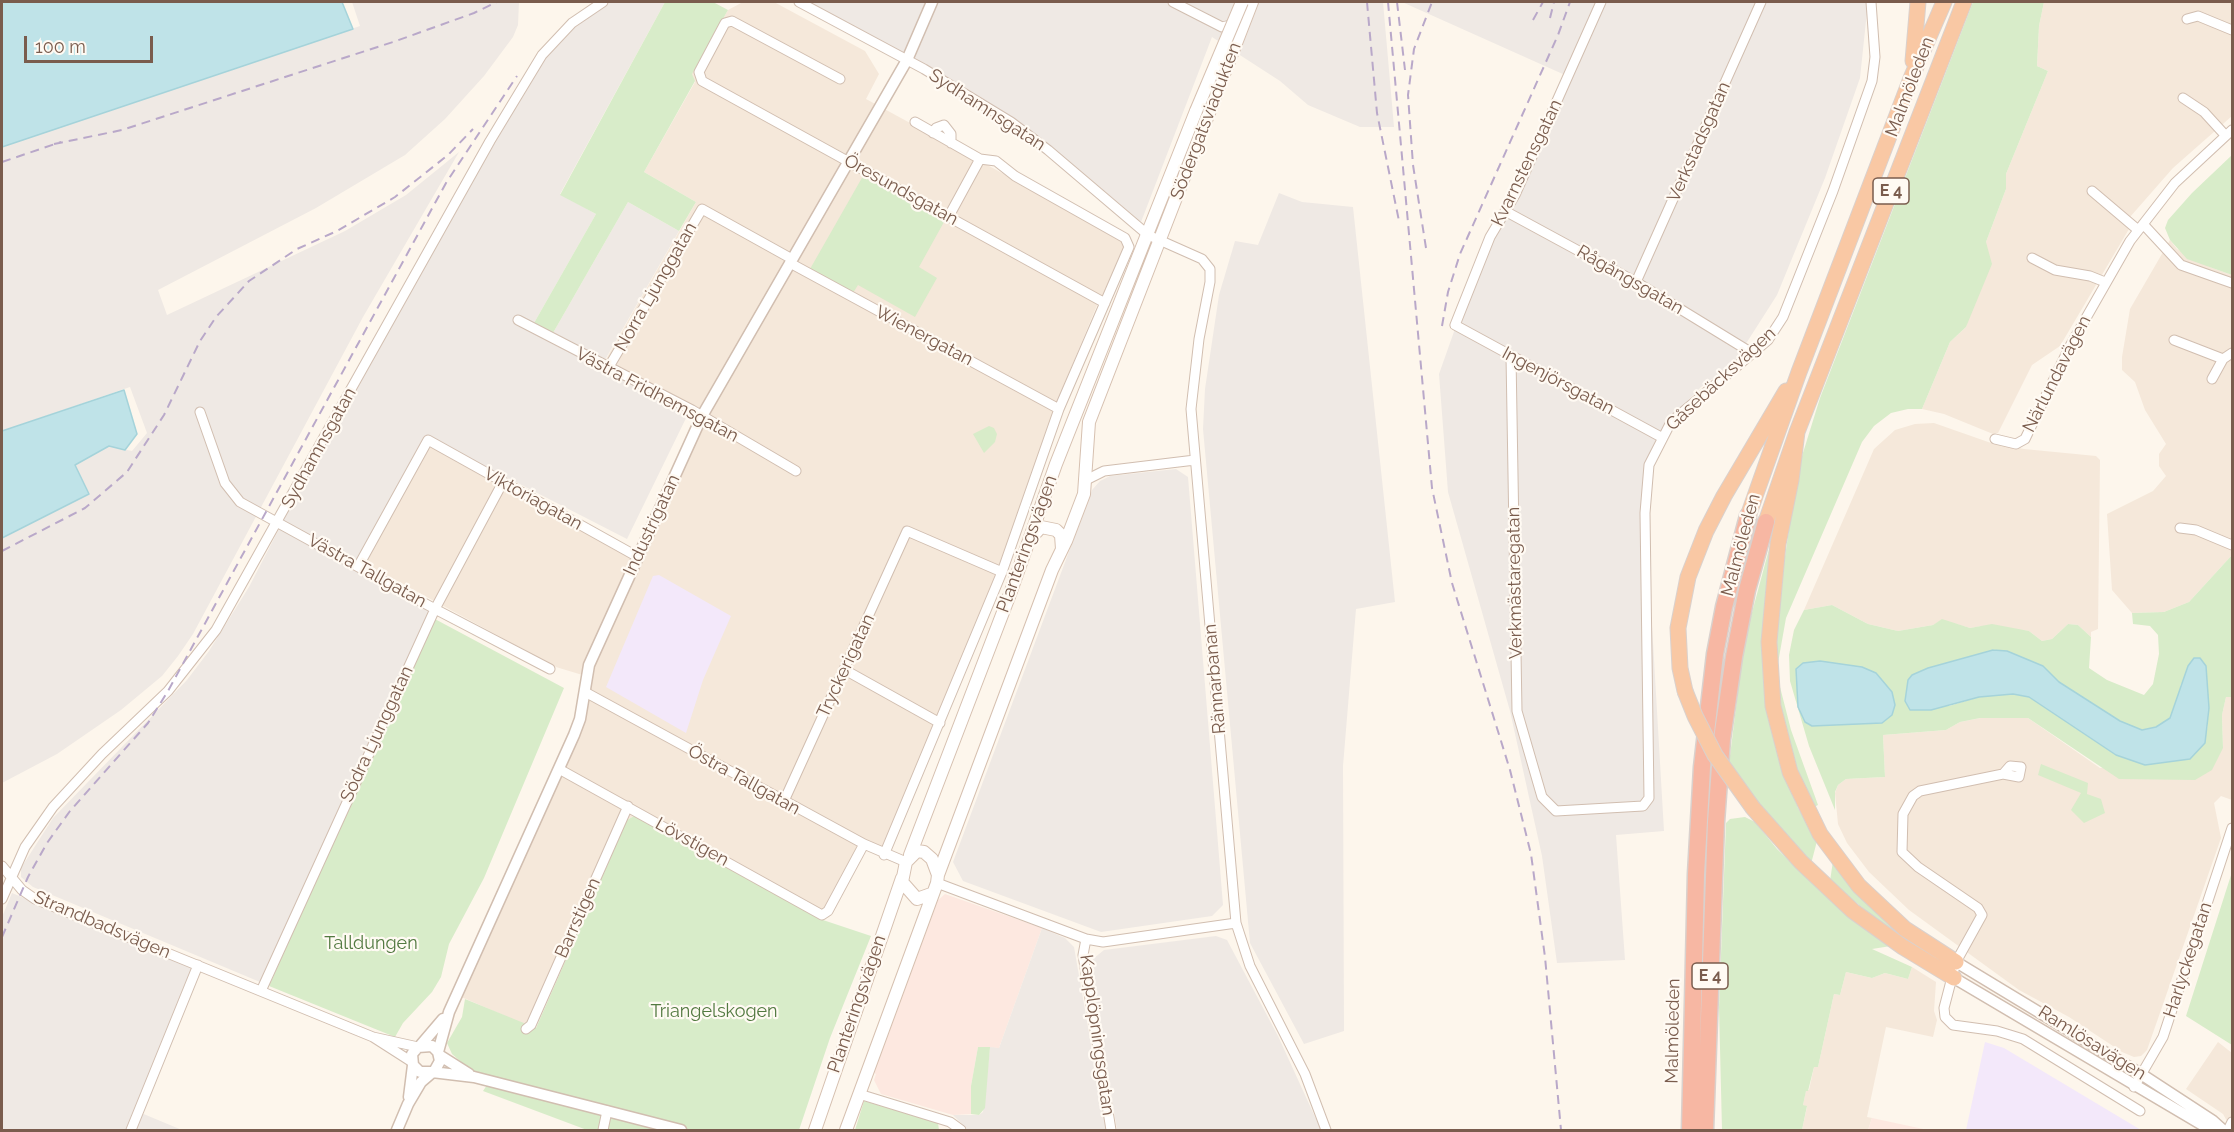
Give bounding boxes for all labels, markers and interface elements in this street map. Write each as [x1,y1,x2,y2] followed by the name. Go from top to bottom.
[27,24,156,62] scale bar
[1881,34,1939,140] street label: Malmöleden
[35,36,86,57] text: 100 m
[1166,39,1246,203] street label: Södergatsviadukten
[925,64,1049,156] street label: Sydhamnsgatan
[1663,79,1735,205] street label: Verkstadsgatan
[1487,96,1567,230] street label: Kvarnstensgatan
[840,150,962,230] street label: Öresundsgatan
[1873,178,1909,204] road number: E 4
[610,219,702,355] street label: Norra Ljunggatan
[1573,241,1687,319] street label: Rågångsgatan
[871,301,977,371] street label: Wienergatan
[2018,312,2096,436] street label: Närlundavägen
[1662,323,1780,435] street label: Gåsebäcksvägen
[1498,342,1618,420] street label: Ingenjörsgatan
[572,343,742,447] street label: Västra Fridhemsgatan
[277,384,361,512] street label: Sydhamnsgatan
[480,463,586,535] street label: Viktoriagatan
[619,471,685,579] street label: Industrigatan
[992,472,1062,616] street label: Planteringsvägen
[1717,491,1765,599] street label: Malmöleden
[1503,507,1527,659] street label: Verkmästaregatan
[304,529,430,613] street label: Västra Tallgatan
[813,611,879,721] street label: Tryckerigatan
[1199,623,1231,735] street label: Rännarbanan
[336,663,418,805] street label: Södra Ljunggatan
[684,740,804,820] street label: Östra Tallgatan
[651,813,733,871] street label: Lövstigen
[551,875,605,961] street label: Barrstigen
[30,886,174,964] street label: Strandbadsvägen
[2159,900,2217,1020] street label: Harlyckegatan
[823,932,891,1076] street label: Planteringsvägen
[324,933,418,955] park label: Talldungen
[1075,953,1119,1117] street label: Kapplöpningsgatan
[1692,963,1728,989] road number: E 4
[1661,978,1685,1084] street label: Malmöleden
[650,1001,778,1023] park label: Triangelskogen
[2034,1001,2150,1085] street label: Ramlösavägen

